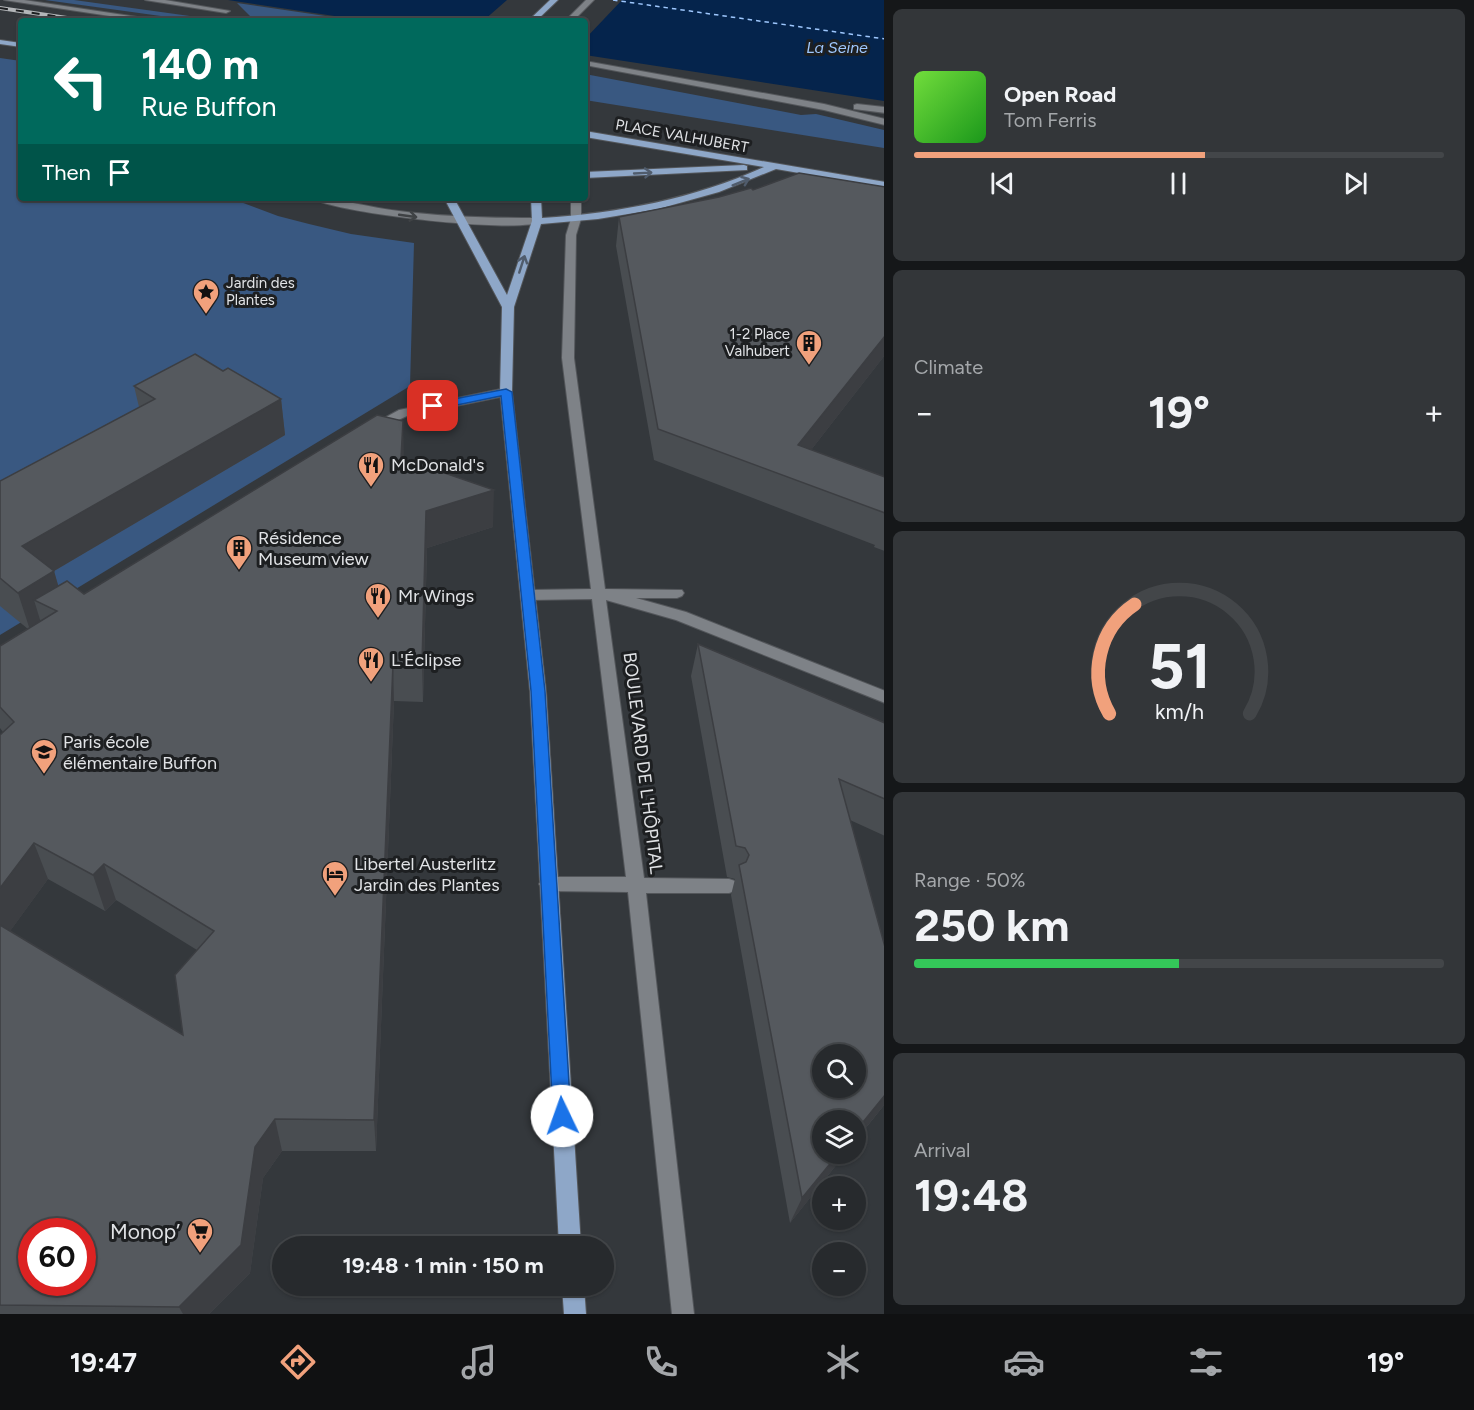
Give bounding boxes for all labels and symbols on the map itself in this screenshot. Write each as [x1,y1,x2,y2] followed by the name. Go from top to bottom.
[806,38,868,57] water label: La Seine
[614,115,751,157] street label: PLACE VALHUBERT
[633,167,653,178] one-way arrow
[731,176,749,187] one-way arrow
[397,210,417,221] one-way arrow
[517,255,528,274] one-way arrow
[226,274,295,309] place label: Jardin des Plantes
[191,277,221,315] place icon: Jardin des Plantes
[725,325,790,360] place label: 1-2 Place Valhubert
[794,328,824,366] building icon: 1-2 Place Valhubert
[407,380,458,431] pin
[356,450,386,488] restaurant icon: McDonald's
[391,454,485,476] place label: McDonald's
[258,527,369,570] place label: Résidence Museum view
[224,533,254,571] building icon: Résidence Museum view
[363,581,393,619] restaurant icon: Mr Wings
[398,585,474,607] place label: Mr Wings
[356,645,386,683] restaurant icon: L'Éclipse
[391,649,462,671] place label: L'Éclipse
[618,651,668,876] street label: BOULEVARD DE L'HÔPITAL
[63,731,217,774] place label: Paris école élémentaire Buffon
[29,737,59,775] school or university icon: Paris école élémentaire Buffon
[354,853,500,896] place label: Libertel Austerlitz Jardin des Plantes
[320,859,350,897] hotel icon: Libertel Austerlitz Jardin des Plantes
[530,1084,594,1148] position arrow
[185,1216,215,1254] supermarket icon: Monop’
[18,1218,96,1296] speed limit sign: 60
[110,1219,180,1244] place label: Monop’

